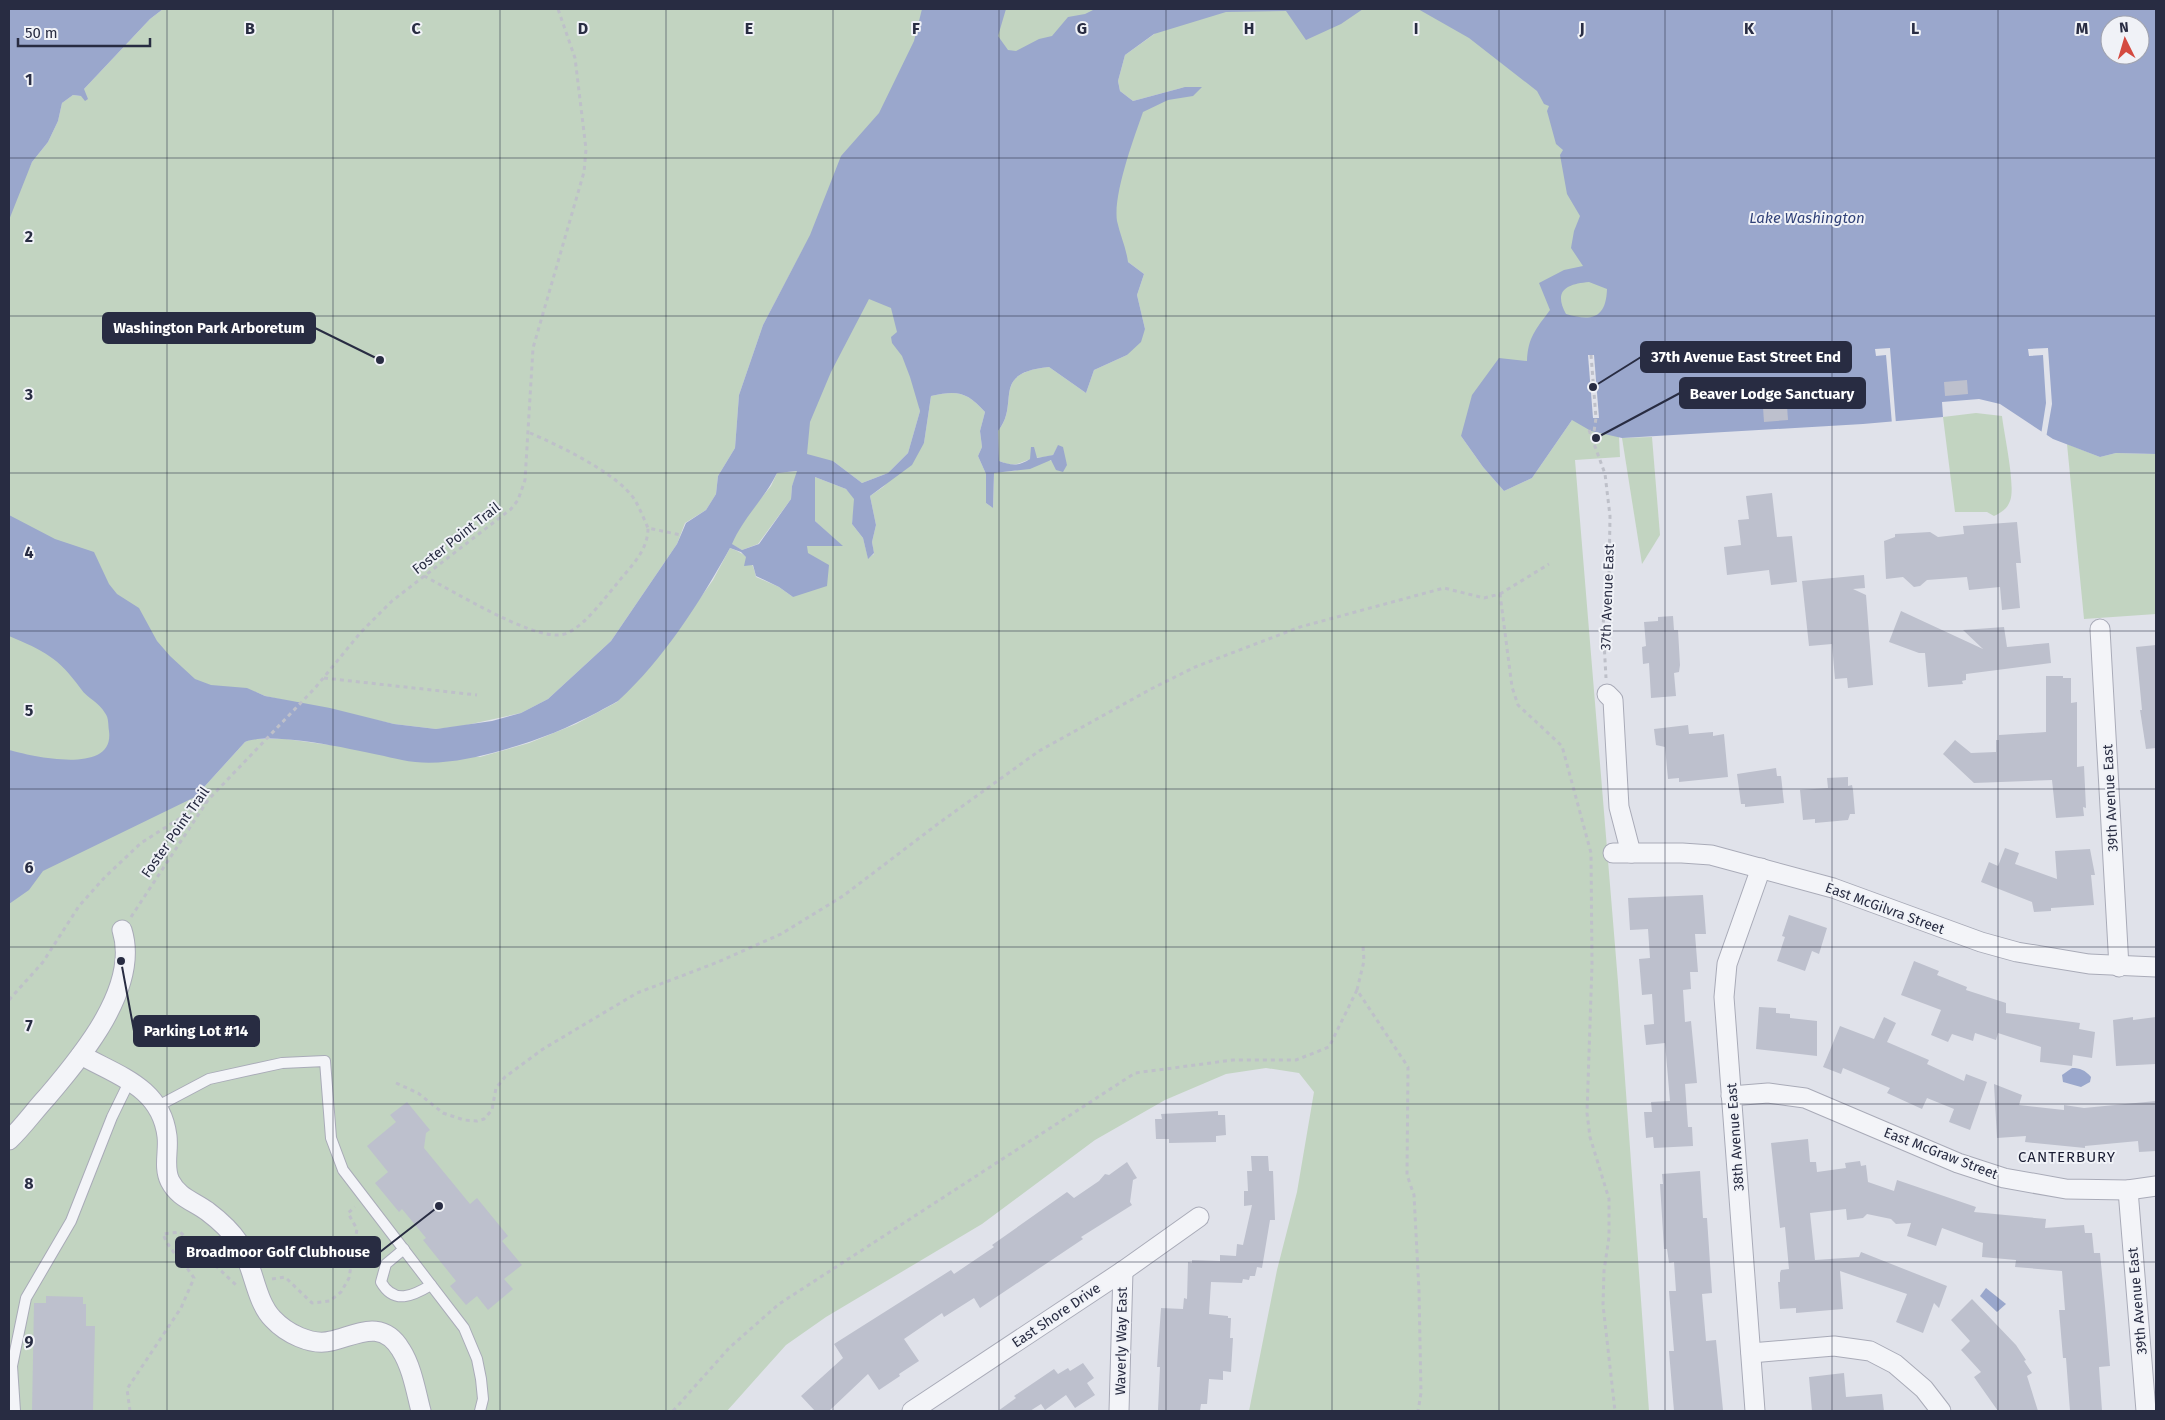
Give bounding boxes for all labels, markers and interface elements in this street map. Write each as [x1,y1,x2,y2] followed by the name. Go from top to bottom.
[18,15,150,47] scale bar
[2100,15,2150,65] north arrow
[245,19,255,38] text: B
[411,19,421,38] text: C
[578,19,588,38] text: D
[745,19,753,38] text: E
[912,19,920,38] text: F
[1077,19,1087,38] text: G
[1244,19,1254,38] text: H
[1414,19,1418,38] text: I
[1578,19,1585,38] text: J
[1744,19,1755,38] text: K
[1911,19,1919,38] text: L
[2076,19,2089,38] text: M
[2119,19,2129,36] text: N
[25,24,58,42] text: 50 m
[25,70,33,89] text: 1
[1749,209,1865,227] water label: Lake Washington
[25,227,33,246] text: 2
[103,313,315,343] callout: Washington Park Arboretum
[113,319,305,337] text: Washington Park Arboretum
[1641,342,1851,372] callout: 37th Avenue East Street End
[1650,348,1841,366] text: 37th Avenue East Street End
[1680,378,1865,408] callout: Beaver Lodge Sanctuary
[24,385,33,404] text: 3
[1690,385,1855,403] text: Beaver Lodge Sanctuary
[409,499,504,578] street label: Foster Point Trail
[1597,542,1618,651] street label: 37th Avenue East
[24,543,34,562] text: 4
[25,701,34,720] text: 5
[2099,743,2122,852] street label: 39th Avenue East
[138,784,213,881] street label: Foster Point Trail
[24,858,34,877] text: 6
[1823,879,1948,938] street label: East McGilvra Street
[25,1016,33,1035] text: 7
[134,1016,259,1046] callout: Parking Lot #14
[144,1022,249,1040] text: Parking Lot #14
[1723,1081,1748,1192] street label: 38th Avenue East
[1881,1124,2001,1183] street label: East McGraw Street
[2018,1148,2116,1166] district label: CANTERBURY
[24,1174,34,1193] text: 8
[176,1237,380,1267] callout: Broadmoor Golf Clubhouse
[186,1243,370,1261] text: Broadmoor Golf Clubhouse
[2124,1246,2151,1355] street label: 39th Avenue East
[1009,1279,1104,1351] street label: East Shore Drive
[1112,1286,1131,1395] street label: Waverly Way East
[25,1332,34,1351] text: 9

